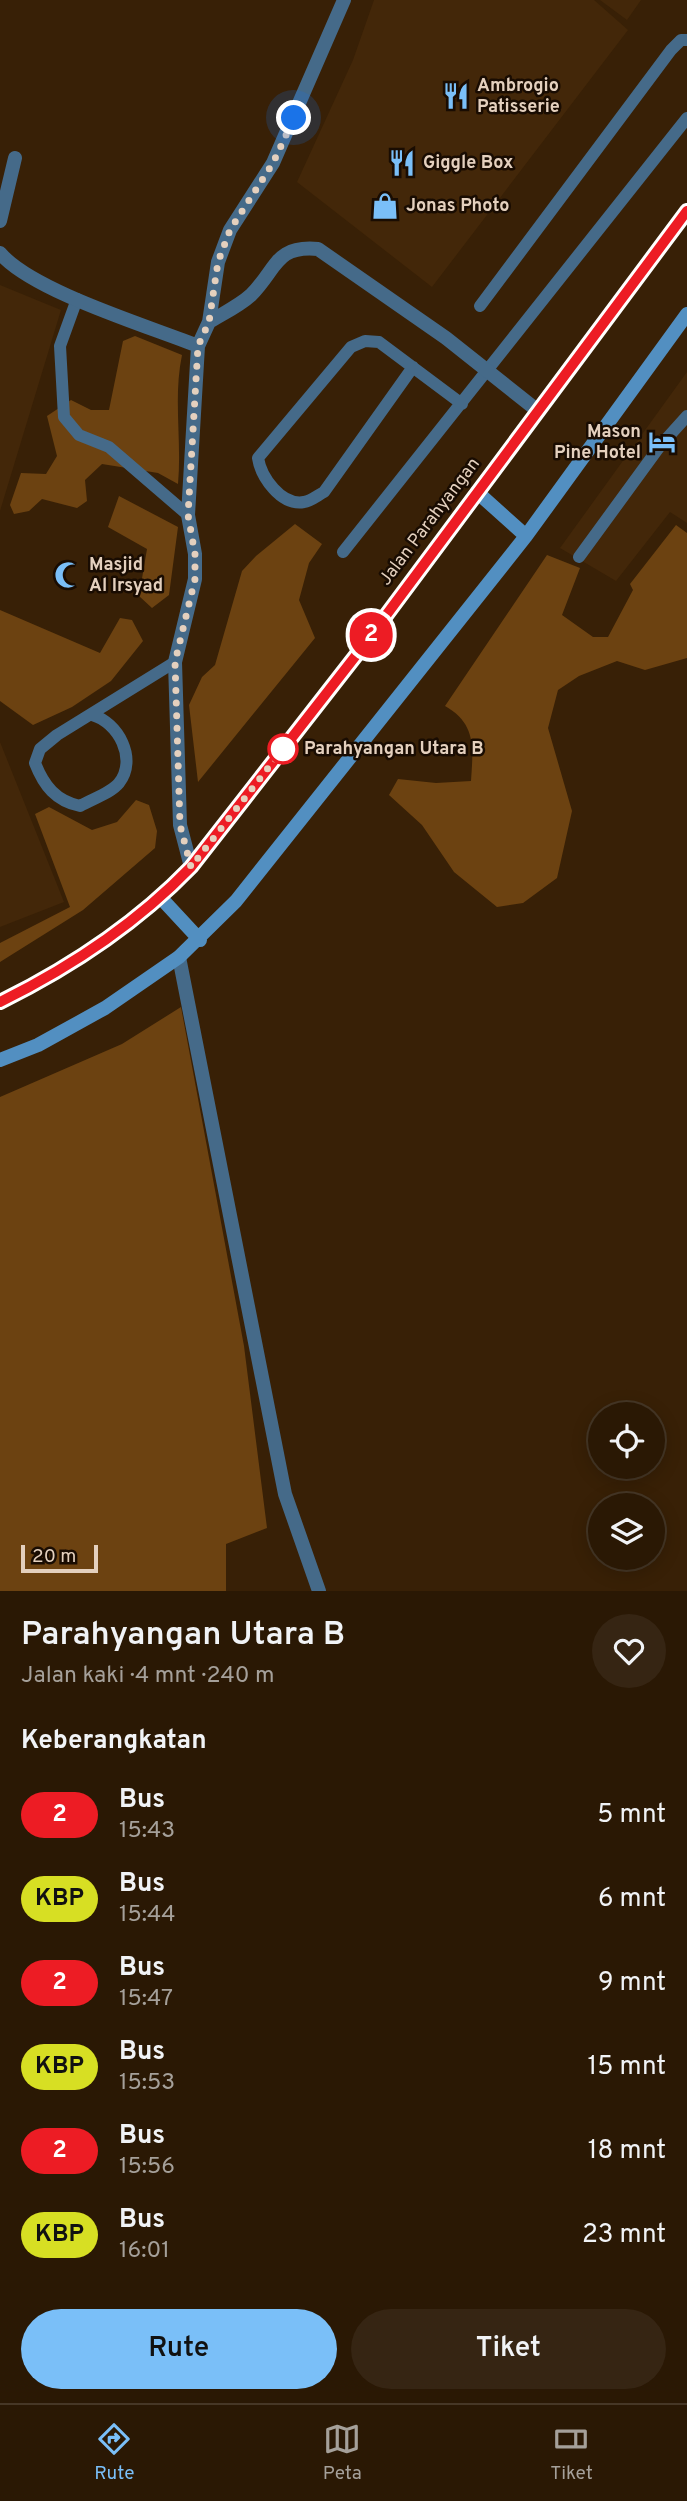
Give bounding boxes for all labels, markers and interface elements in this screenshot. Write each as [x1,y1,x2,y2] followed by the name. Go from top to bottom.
[477,75,560,119] place label: Ambrogio Patisserie
[441,81,471,111] restaurant icon: Ambrogio Patisserie
[276,100,311,135] your location
[387,148,417,178] restaurant icon: Giggle Box
[423,152,514,175] place label: Giggle Box
[370,191,400,221] shop icon: Jonas Photo
[406,195,510,218] place label: Jonas Photo
[554,421,641,465] place label: Mason Pine Hotel
[647,427,677,457] hotel icon: Mason Pine Hotel
[374,453,486,591] street label: Jalan Parahyangan
[89,554,163,598] place label: Masjid Al Irsyad
[53,560,83,590] mosque icon: Masjid Al Irsyad
[348,612,394,658] line badge: 2
[364,620,378,650] text: 2
[268,734,298,764] marker: Parahyangan Utara B
[304,738,484,761] place label: Parahyangan Utara B
[588,1402,665,1570] map controls
[588,1402,665,1479] button: locate
[588,1493,665,1570] button: layers
[21,1542,98,1574] scale bar
[32,1545,76,1569] text: 20 m
[592,1614,666,1688] button: heart
[21,1615,345,1657] text: Parahyangan Utara B
[21,1662,274,1691] text: Jalan kaki · 4 mnt · 240 m
[21,1725,207,1758] text: Keberangkatan
[119,1784,165,1817] text: Bus
[597,1799,666,1832] text: 5 mnt
[52,1800,67,1830] text: 2
[119,1817,175,1846] text: 15:43
[119,1868,165,1901] text: Bus
[598,1883,666,1916] text: 6 mnt
[35,1884,84,1914] text: KBP
[119,1901,176,1930] text: 15:44
[119,1952,165,1985] text: Bus
[598,1967,666,2000] text: 9 mnt
[52,1968,67,1998] text: 2
[119,1985,173,2014] text: 15:47
[119,2036,165,2069] text: Bus
[588,2051,666,2084] text: 15 mnt
[35,2052,84,2082] text: KBP
[119,2069,175,2098] text: 15:53
[119,2120,165,2153] text: Bus
[588,2135,666,2168] text: 18 mnt
[52,2136,67,2166] text: 2
[119,2153,175,2182] text: 15:56
[119,2204,165,2237] text: Bus
[582,2219,666,2252] text: 23 mnt
[35,2220,84,2250] text: KBP
[119,2237,170,2266] text: 16:01
[21,2309,337,2389] button: Rute
[351,2309,666,2389] button: Tiket
[94,2420,134,2486] tab: Rute
[323,2420,362,2486] tab: Peta
[550,2420,593,2486] tab: Tiket

